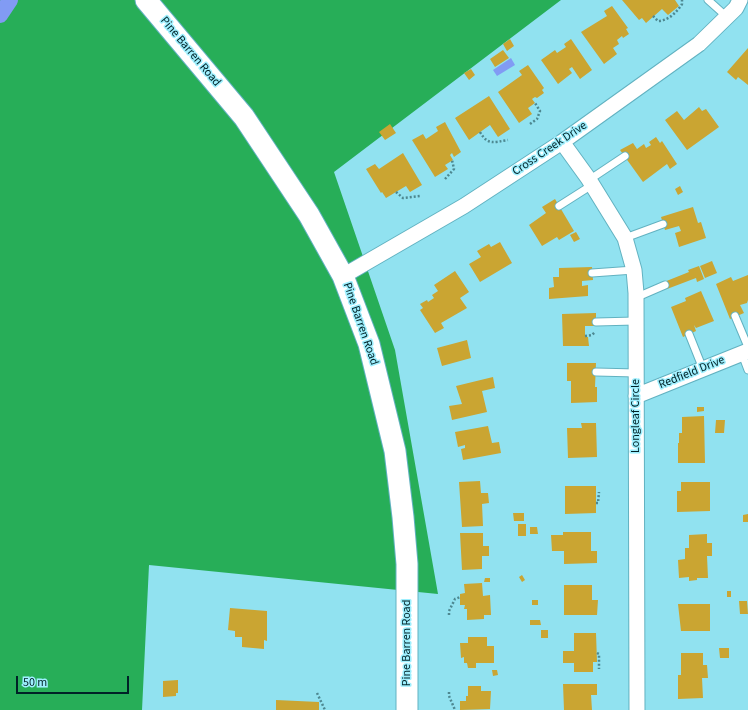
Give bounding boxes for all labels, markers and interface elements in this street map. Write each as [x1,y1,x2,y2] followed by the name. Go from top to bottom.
[157,14,223,90] street label: Pine Barren Road
[510,119,590,179] street label: Cross Creek Drive
[339,281,381,367] street label: Pine Barren Road
[657,353,727,393] street label: Redfield Drive
[629,379,643,453] street label: Longleaf Circle
[400,600,414,686] street label: Pine Barren Road
[18,668,131,694] scale bar
[23,674,47,691] text: 50 m

